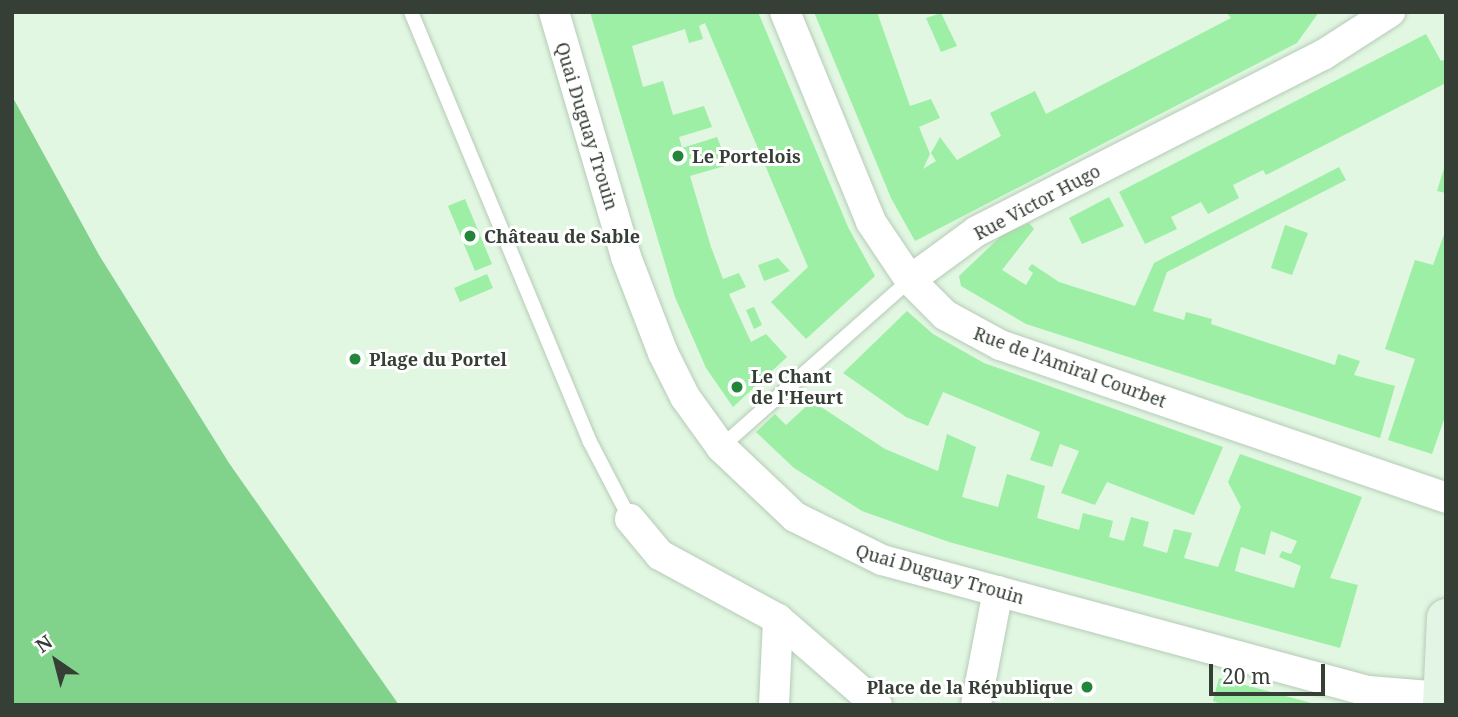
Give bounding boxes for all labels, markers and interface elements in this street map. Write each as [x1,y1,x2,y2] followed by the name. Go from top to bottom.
[551,39,623,213] street label: Quai Duguay Trouin
[692,145,801,167] place label: Le Portelois
[670,148,686,164] marker: Le Portelois
[970,160,1104,244] street label: Rue Victor Hugo
[484,225,640,247] place label: Château de Sable
[462,228,478,244] marker: Château de Sable
[971,322,1169,412] street label: Rue de l'Amiral Courbet
[369,348,507,370] place label: Plage du Portel
[347,351,363,367] marker: Plage du Portel
[751,366,843,408] place label: Le Chant de l'Heurt
[729,379,745,395] marker: Le Chant de l'Heurt
[853,540,1027,608] street label: Quai Duguay Trouin
[21,626,91,696] north arrow
[30,629,58,659] text: N
[1213,650,1328,694] scale bar
[1222,662,1271,690] text: 20 m
[866,676,1073,698] place label: Place de la République
[1079,679,1095,695] marker: Place de la République

